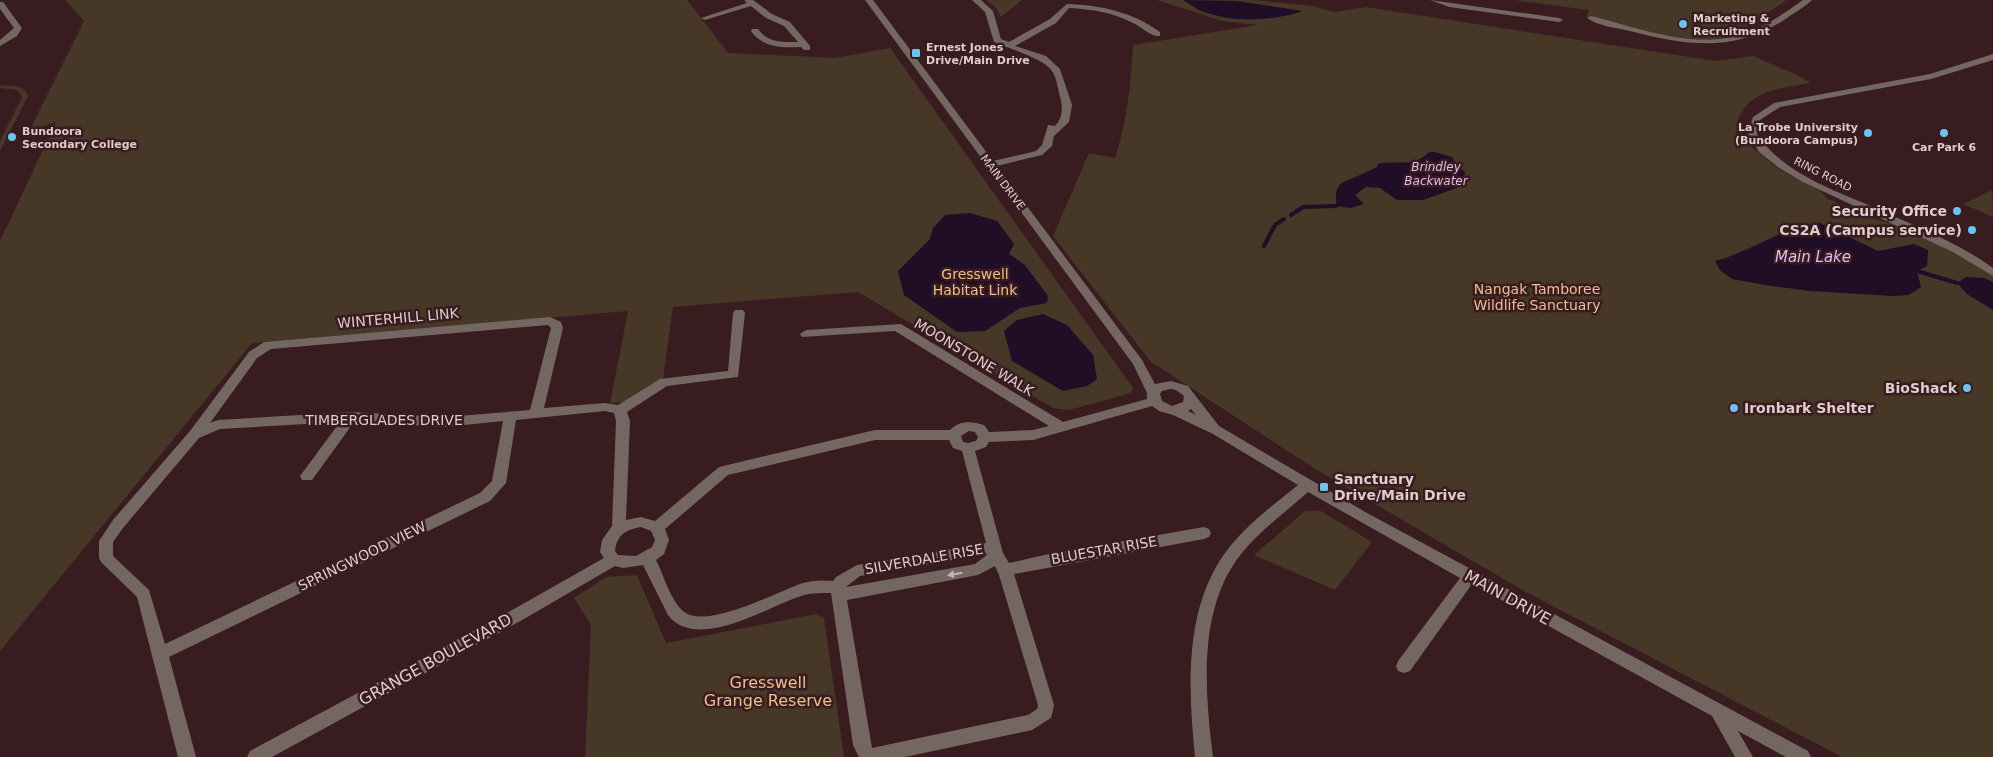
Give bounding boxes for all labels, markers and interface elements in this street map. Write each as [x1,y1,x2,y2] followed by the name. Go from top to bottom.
[1693,12,1770,38] place label: Marketing & Recruitment
[1677,18,1689,30] marker: Marketing & Recruitment
[926,41,1030,67] place label: Ernest Jones Drive/Main Drive
[910,47,922,59] marker: Ernest Jones Drive/Main Drive
[1735,121,1858,147] place label: La Trobe University (Bundoora Campus)
[22,125,137,151] place label: Bundoora Secondary College
[1862,127,1874,139] marker: La Trobe University (Bundoora Campus)
[1938,127,1950,139] marker: Car Park 6
[6,131,18,143] marker: Bundoora Secondary College
[1912,141,1976,154] place label: Car Park 6
[978,152,1028,213] street label: MAIN DRIVE
[1792,154,1854,195] street label: RING ROAD
[1404,160,1469,188] water label: Brindley Backwater
[1831,203,1947,219] place label: Security Office
[1951,205,1963,217] marker: Security Office
[1779,222,1962,238] place label: CS2A (Campus service)
[1966,224,1978,236] marker: CS2A (Campus service)
[1775,248,1851,266] water label: Main Lake
[933,266,1018,298] park label: Gresswell Habitat Link
[1474,281,1601,313] park label: Nangak Tamboree Wildlife Sanctuary
[337,305,460,331] street label: WINTERHILL LINK
[911,315,1037,399] street label: MOONSTONE WALK
[1885,380,1958,396] place label: BioShack
[1961,382,1973,394] marker: BioShack
[1744,400,1874,416] place label: Ironbark Shelter
[1728,402,1740,414] marker: Ironbark Shelter
[304,412,463,428] street label: TIMBERGLADES DRIVE
[1334,471,1466,503] place label: Sanctuary Drive/Main Drive
[1318,481,1330,493] marker: Sanctuary Drive/Main Drive
[296,518,429,594] street label: SPRINGWOOD VIEW
[1050,533,1158,567] street label: BLUESTAR RISE
[863,541,985,577] street label: SILVERDALE RISE
[1461,566,1554,629] street label: MAIN DRIVE
[947,570,963,578] one-way arrow
[356,610,515,709] street label: GRANGE BOULEVARD
[704,673,832,710] park label: Gresswell Grange Reserve

